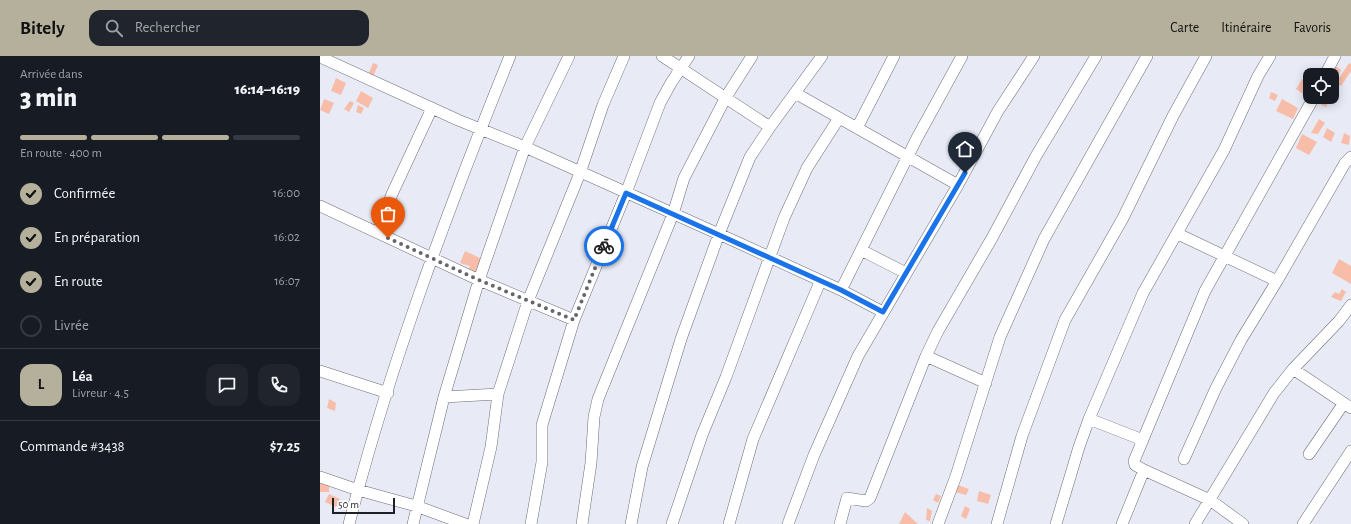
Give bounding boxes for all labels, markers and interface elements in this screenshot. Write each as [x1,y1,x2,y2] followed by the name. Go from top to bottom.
[89,10,369,46] search box
[103,17,125,39] icon: search
[20,19,65,38] text: Bitely
[135,20,200,35] text: Rechercher
[1170,21,1199,35] text: Carte
[1221,21,1271,35] text: Itinéraire
[1293,21,1331,35] text: Favoris
[20,68,83,81] text: Arrivée dans
[1303,68,1339,104] map controls
[1303,68,1339,104] button: locate
[235,82,300,97] text: 16:14–16:19
[20,85,77,111] text: 3 min
[948,132,982,173] pin
[954,138,976,160] icon: home
[20,147,102,160] text: En route · 400 m
[20,183,42,205] icon: check
[54,186,115,201] text: Confirmée
[273,187,300,200] text: 16:00
[371,197,405,238] pin
[377,203,399,225] icon: bag
[584,226,624,266] courier
[20,227,42,249] icon: check
[54,230,140,245] text: En préparation
[274,231,300,244] text: 16:02
[593,235,615,257] icon: bike
[20,271,42,293] icon: check
[54,274,103,289] text: En route
[274,275,300,288] text: 16:07
[54,318,89,333] text: Livrée
[206,364,248,406] button: chat
[258,364,300,406] button: phone
[72,369,93,384] text: Léa
[38,377,44,392] text: L
[72,387,129,400] text: Livreur · 4.5
[20,439,125,454] text: Commande #3438
[270,439,300,454] text: $7.25
[332,496,395,515] scale bar
[338,499,359,510] text: 50 m

